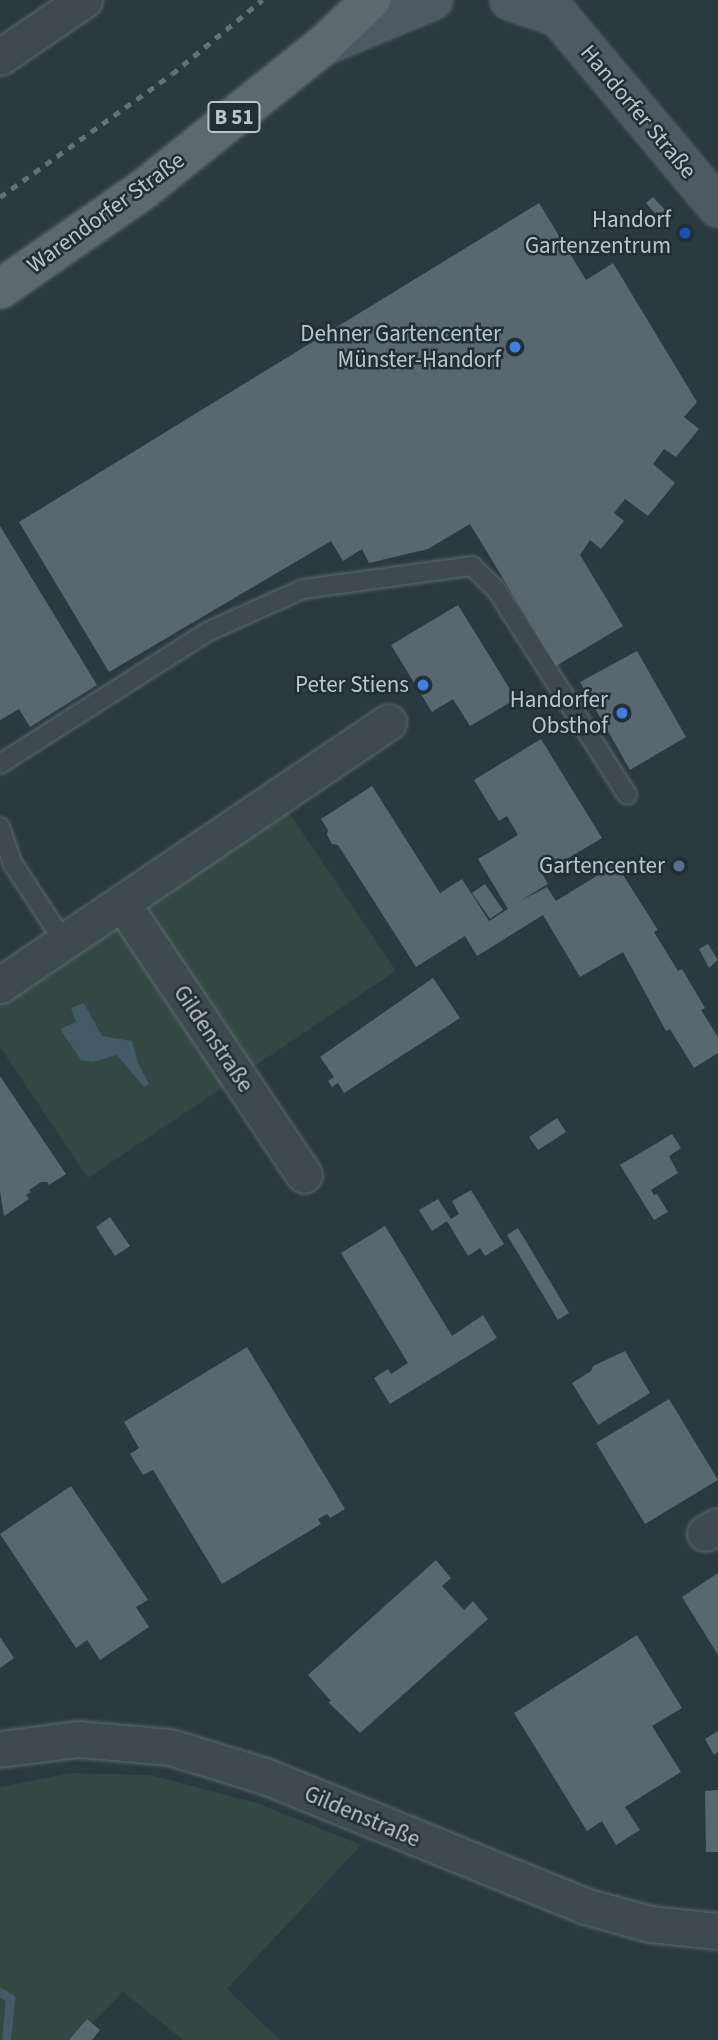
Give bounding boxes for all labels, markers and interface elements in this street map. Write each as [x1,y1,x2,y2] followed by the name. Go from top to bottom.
[574,40,702,184] street label: Handorfer Straße
[206,100,262,134] road number: B 51
[22,147,190,279] street label: Warendorfer Straße
[525,206,671,260] place label: Handorf Gartenzentrum
[677,225,693,241] marker: Handorf Gartenzentrum
[300,320,501,374] place label: Dehner Gartencenter Münster-Handorf
[507,339,523,355] marker: Dehner Gartencenter Münster-Handorf
[295,671,409,699] place label: Peter Stiens
[415,677,431,693] marker: Peter Stiens
[510,686,608,740] place label: Handorfer Obsthof
[614,705,630,721] marker: Handorfer Obsthof
[539,852,665,880] place label: Gartencenter
[671,858,687,874] marker: Gartencenter
[167,980,259,1098] street label: Gildenstraße
[300,1780,424,1854] street label: Gildenstraße

